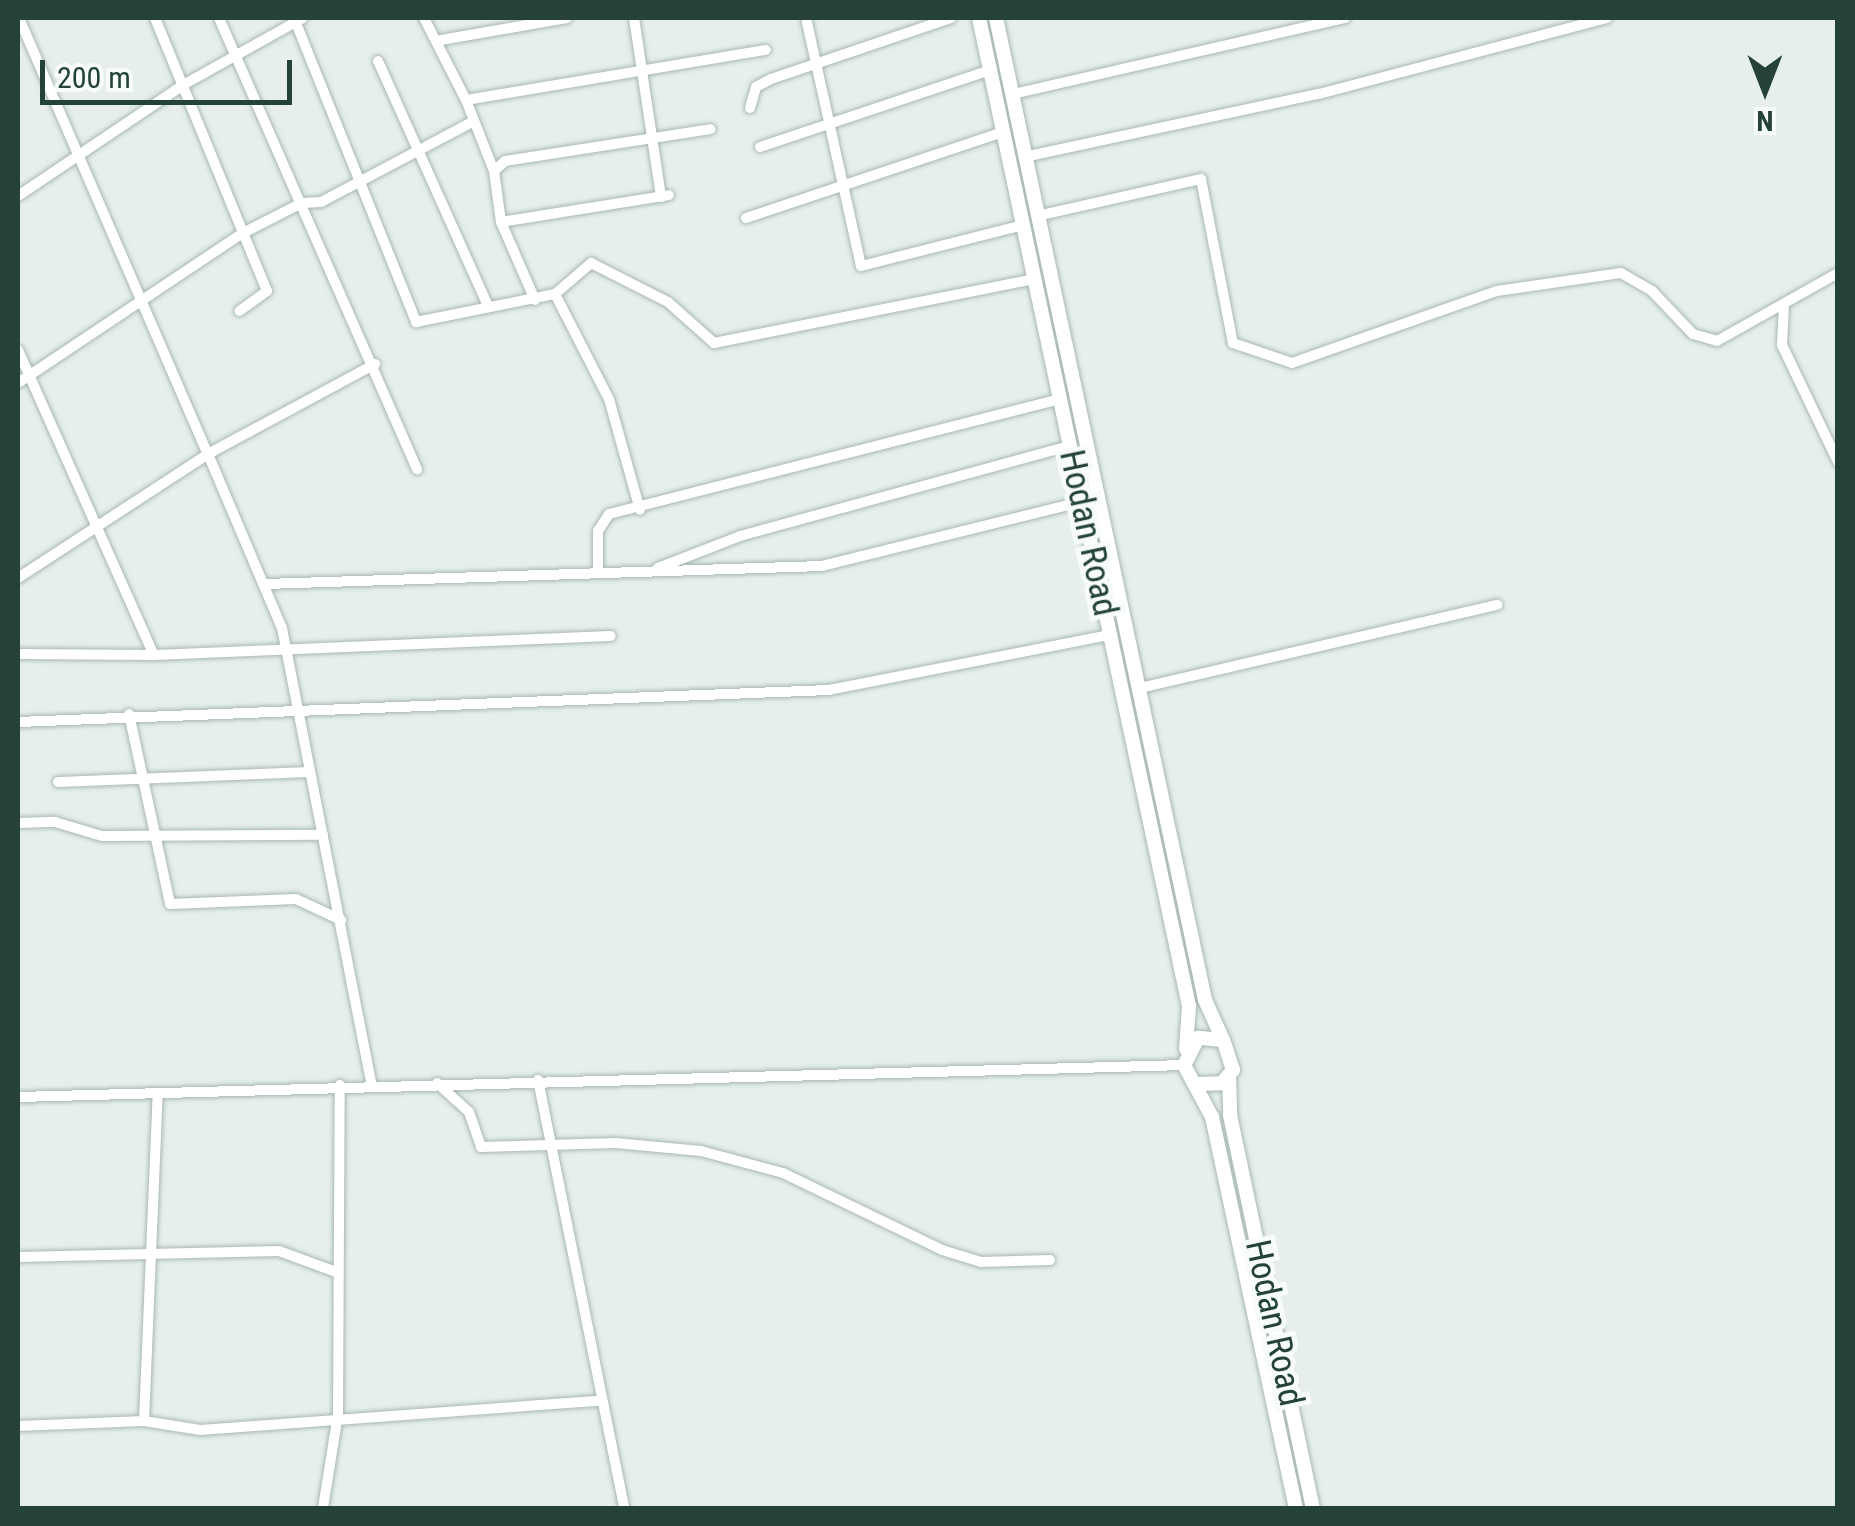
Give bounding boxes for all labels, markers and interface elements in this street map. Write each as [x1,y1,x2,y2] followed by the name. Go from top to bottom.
[45,40,298,102] scale bar
[1715,40,1815,140] north arrow
[57,60,131,95] text: 200 m
[1756,104,1774,137] text: N
[1050,446,1126,620] street label: Hodan Road
[1236,1236,1312,1410] street label: Hodan Road

